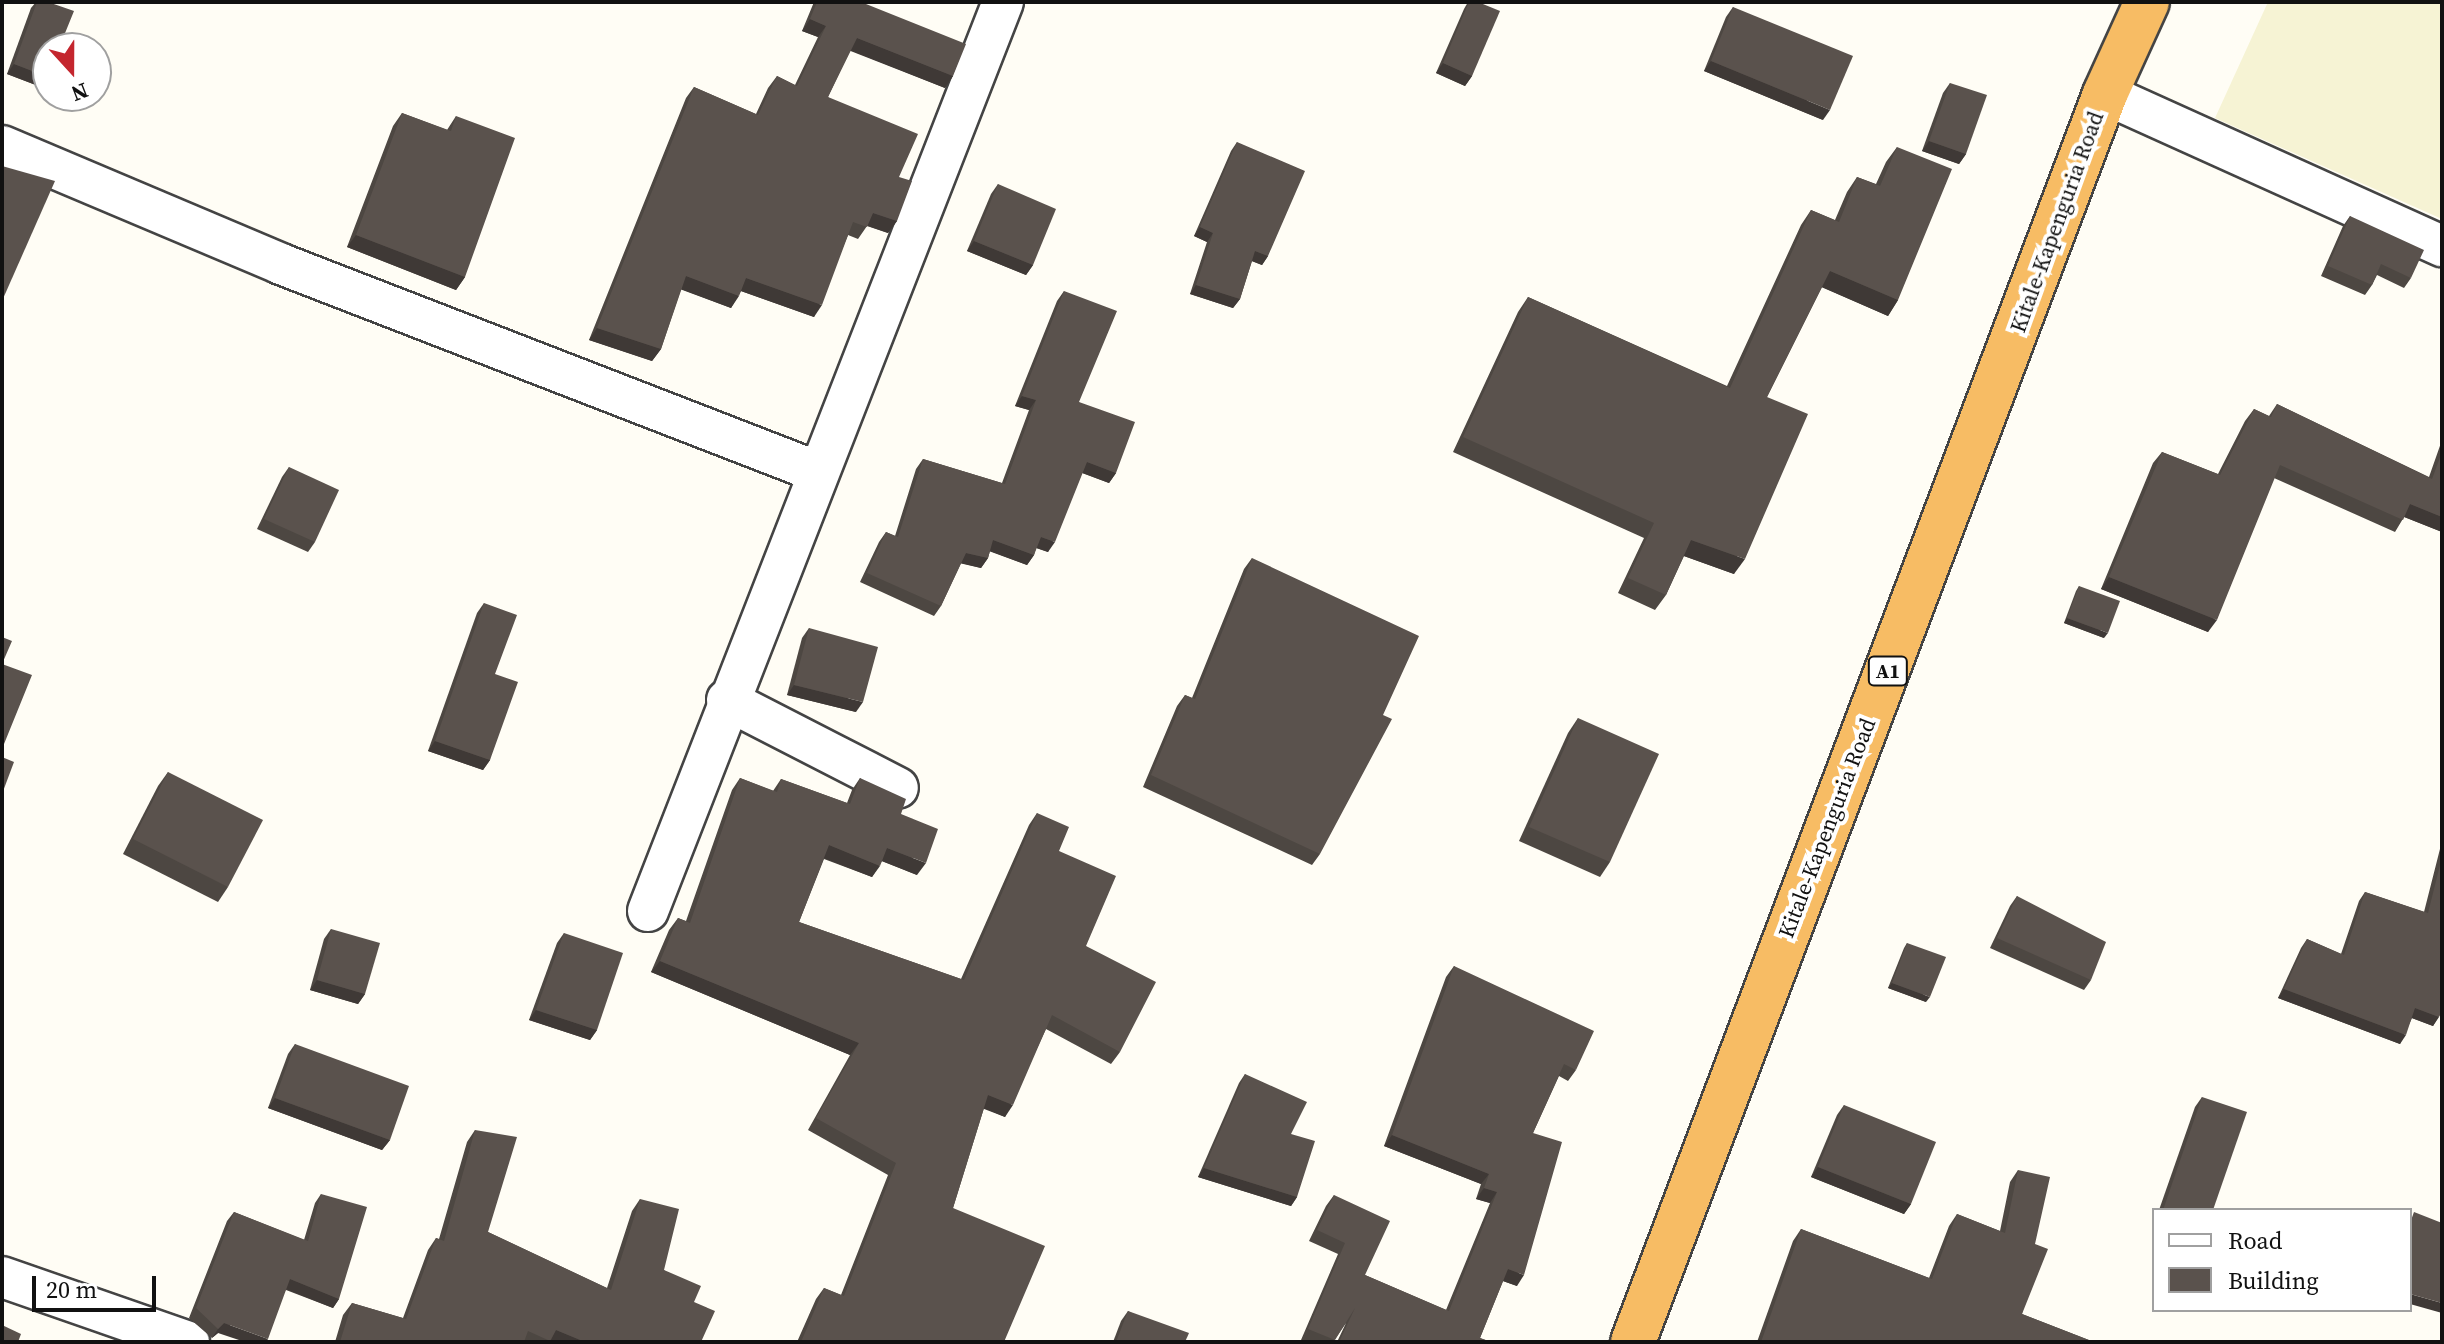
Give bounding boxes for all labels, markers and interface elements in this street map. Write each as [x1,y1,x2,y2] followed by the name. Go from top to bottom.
[32,32,112,112] north arrow
[67,76,93,109] text: N
[2005,108,2109,336] street label: Kitale-Kapenguria Road
[1866,655,1910,687] road number: A1
[1773,714,1881,942] street label: Kitale-Kapenguria Road
[2152,1208,2412,1312] legend
[2228,1224,2282,1257] text: Road
[36,1260,160,1310] scale bar
[2228,1264,2319,1297] text: Building
[46,1273,97,1306] text: 20 m

